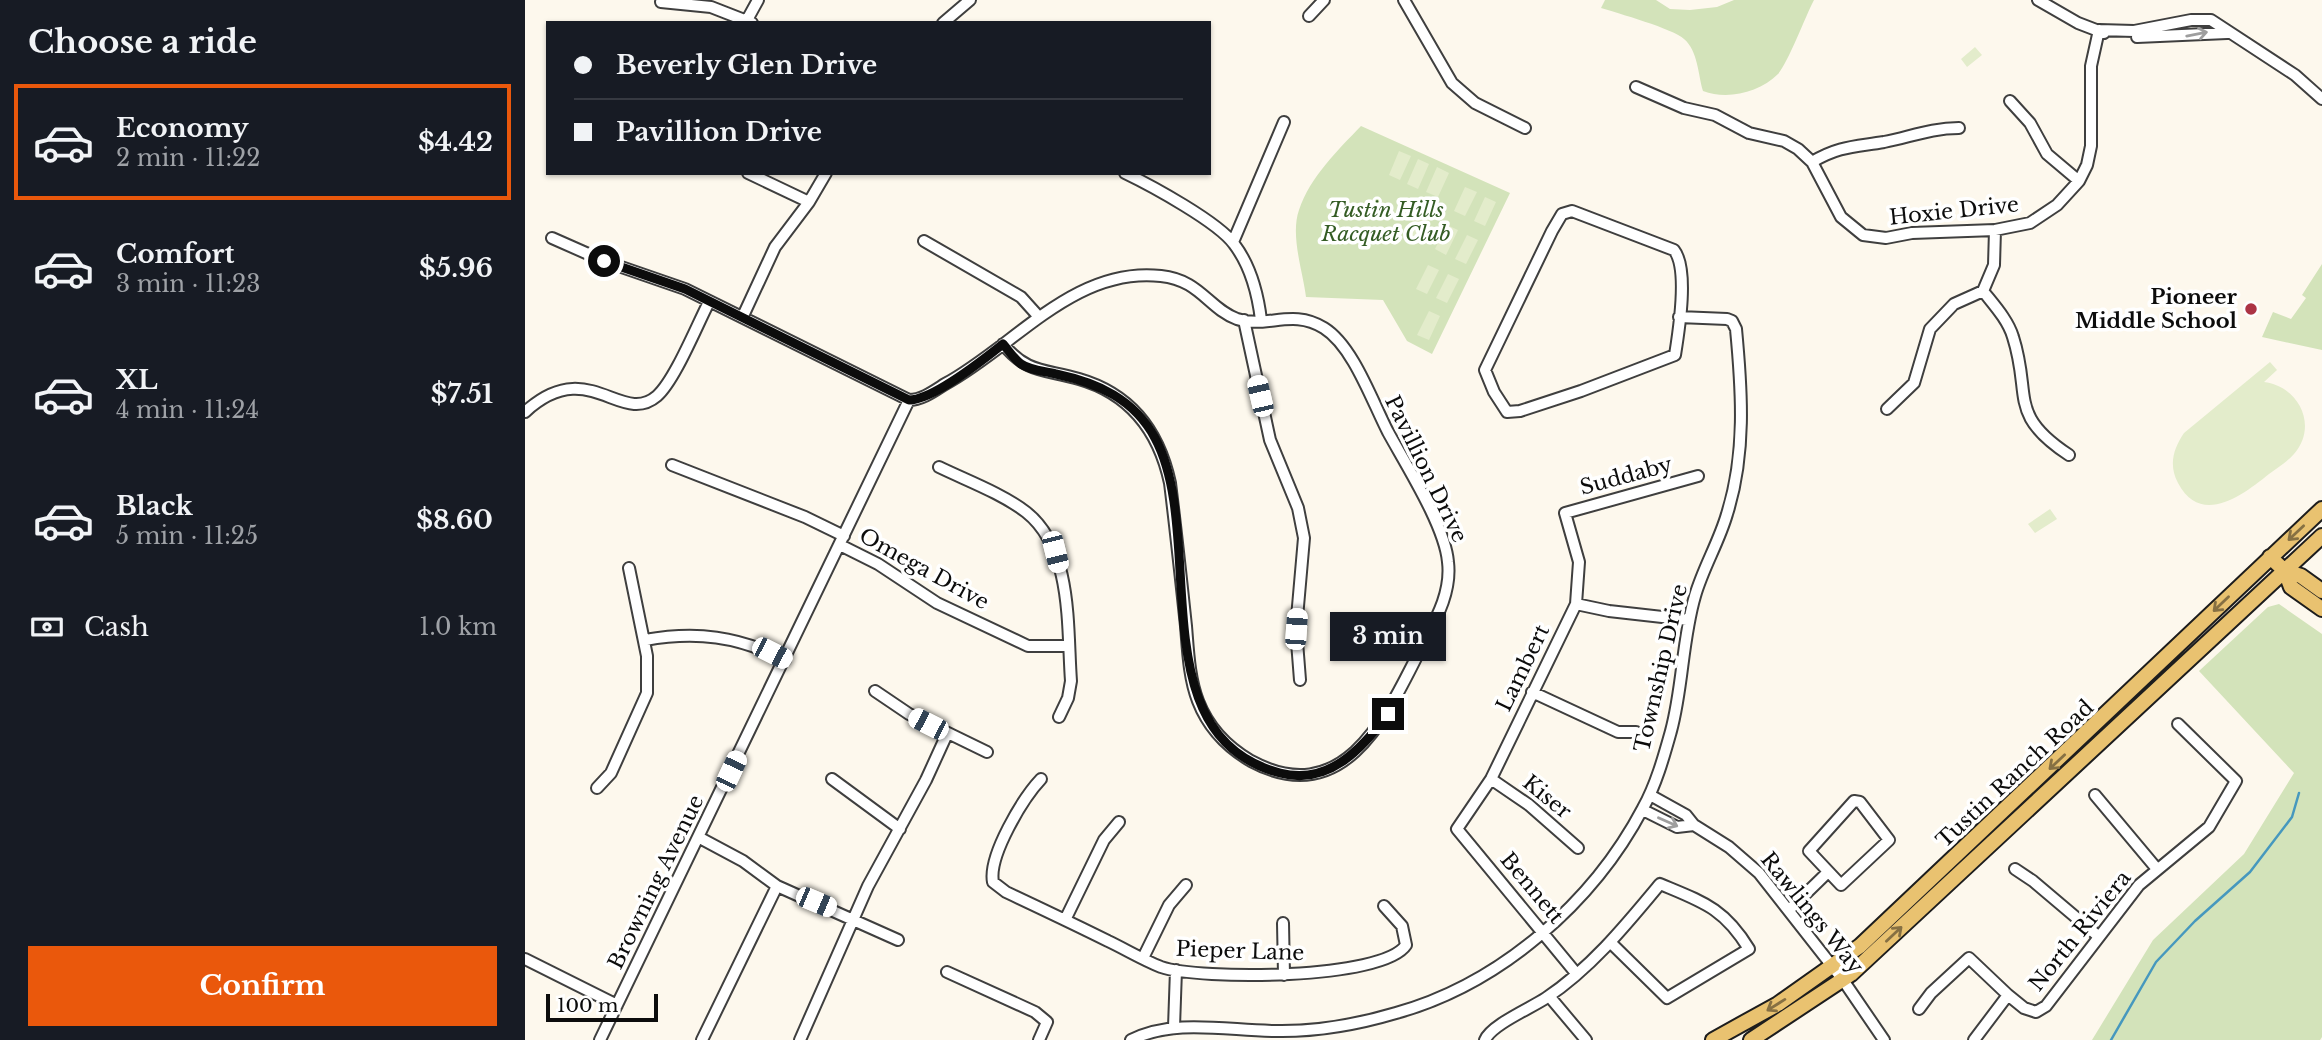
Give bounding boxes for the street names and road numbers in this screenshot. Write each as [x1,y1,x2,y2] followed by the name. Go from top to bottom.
[1888,191,2020,231] street label: Hoxie Drive
[1379,391,1473,547] street label: Pavillion Drive
[1577,451,1676,501] street label: Suddaby
[855,523,993,615] street label: Omega Drive
[1629,581,1693,755] street label: Township Drive
[1491,620,1555,716] street label: Lambert
[1931,695,2099,853] street label: Tustin Ranch Road
[1517,770,1577,824] street label: Kiser
[603,791,709,973] street label: Browning Avenue
[1495,847,1569,929] street label: Bennett
[1755,847,1869,979] street label: Rawlings Way
[2023,865,2137,997] street label: North Riviera
[1175,936,1305,966] street label: Pieper Lane

